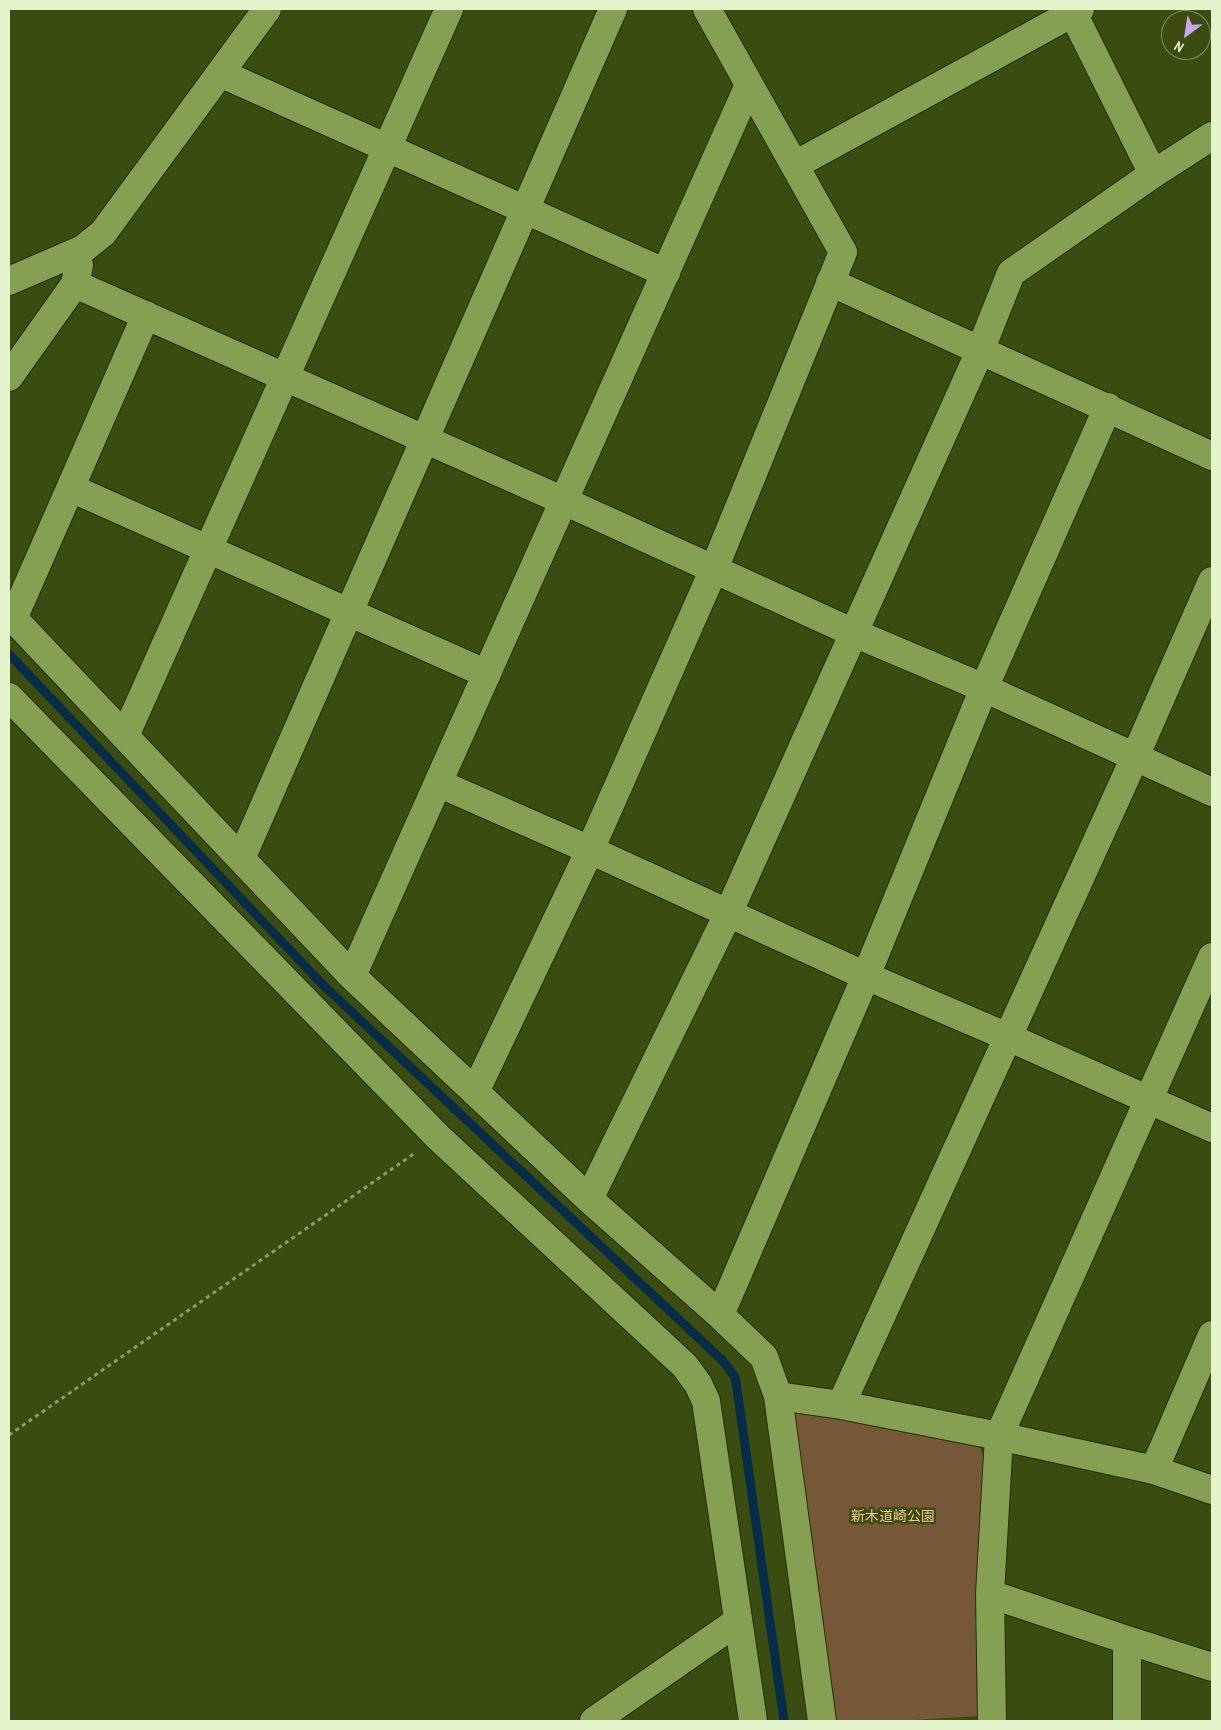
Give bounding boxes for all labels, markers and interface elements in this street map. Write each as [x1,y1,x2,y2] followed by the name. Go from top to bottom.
[1161,10,1211,60] north arrow
[1171,37,1187,57] text: N
[851,1509,935,1525] park label: 新木道崎公園

